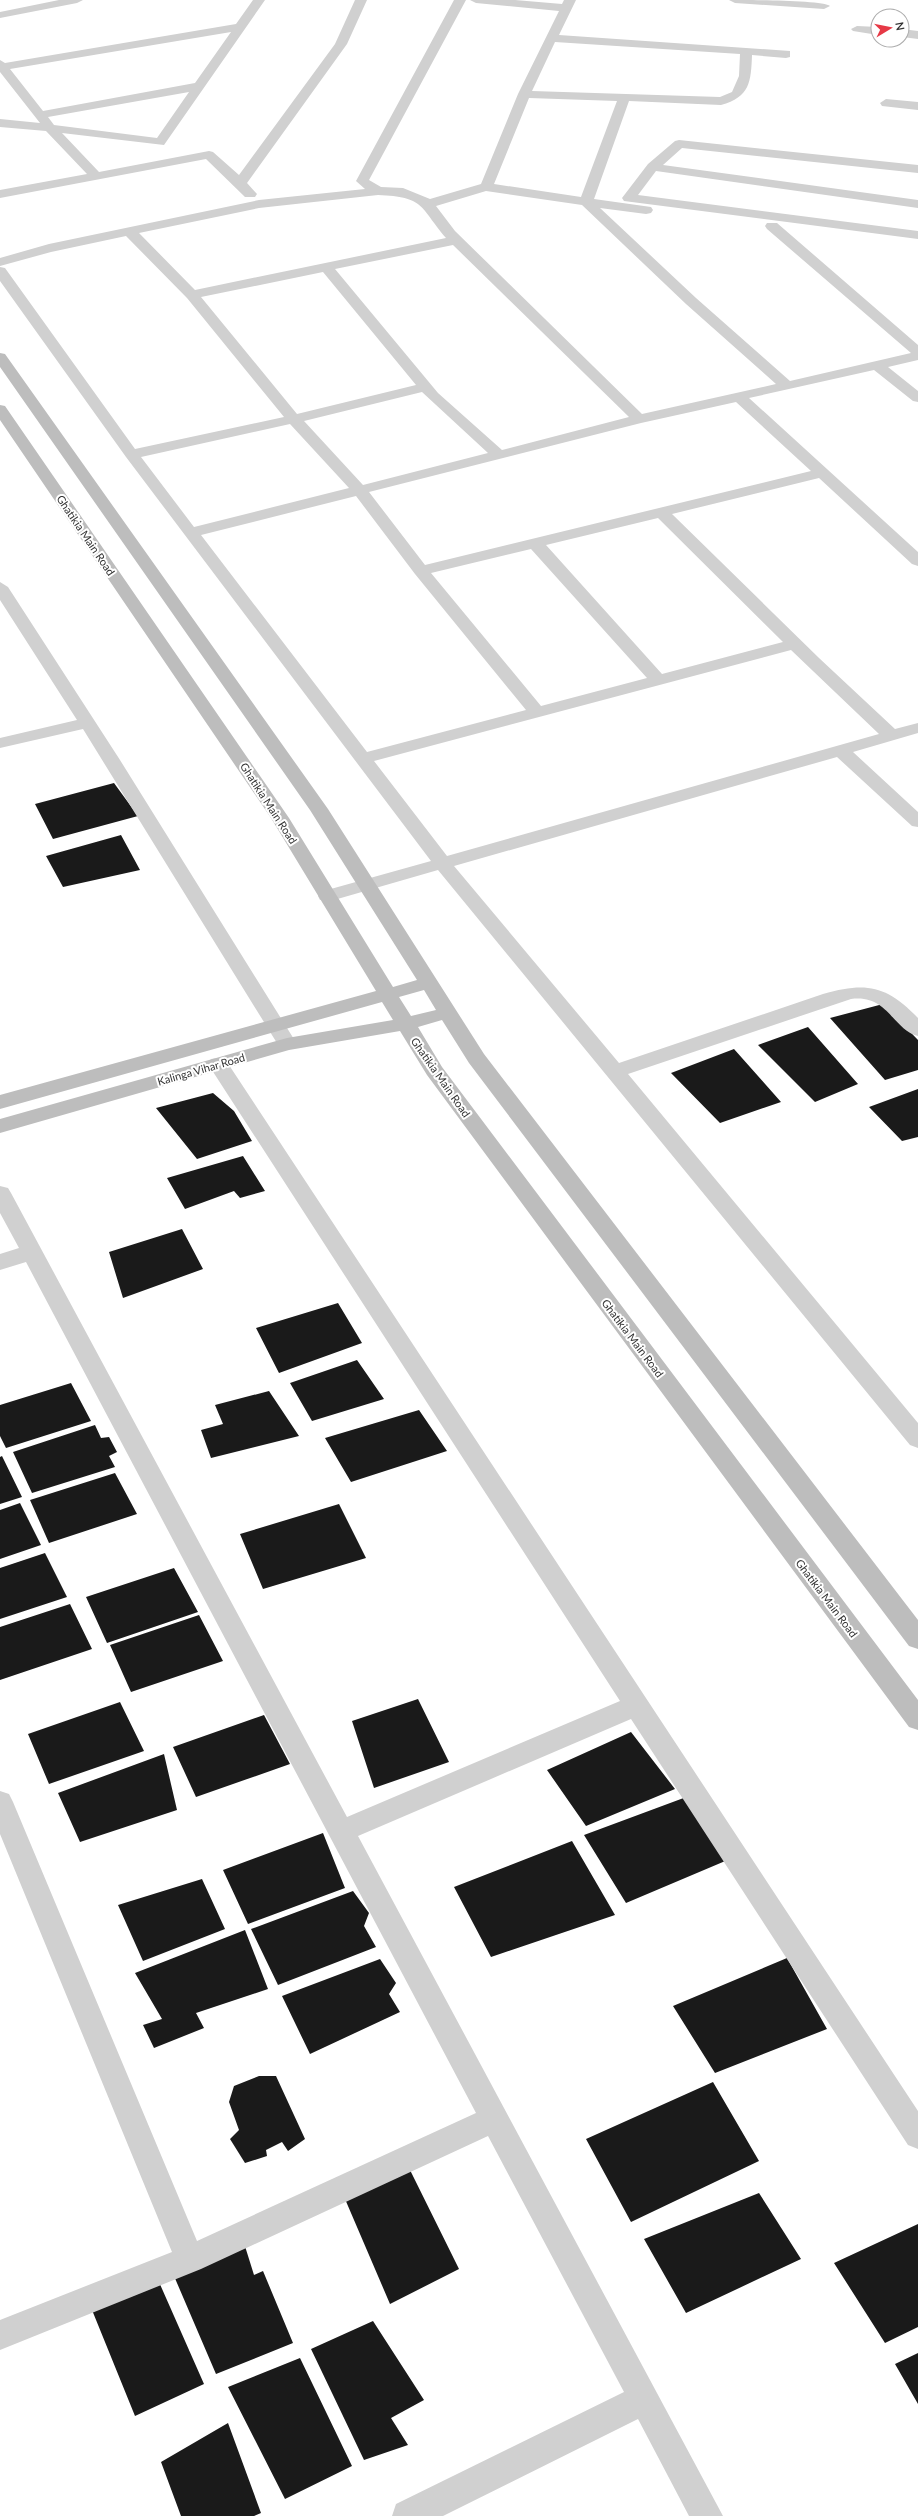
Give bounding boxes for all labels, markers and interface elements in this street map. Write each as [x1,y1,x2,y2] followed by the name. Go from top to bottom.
[870,8,910,48] north arrow
[893,21,907,31] text: N
[54,492,118,578] street label: Ghatikia Main Road
[238,760,300,846] street label: Ghatikia Main Road
[409,1035,473,1119] street label: Ghatikia Main Road
[156,1050,246,1088] street label: Kalinga Vihar Road
[599,1296,667,1380] street label: Ghatikia Main Road
[793,1556,861,1640] street label: Ghatikia Main Road

